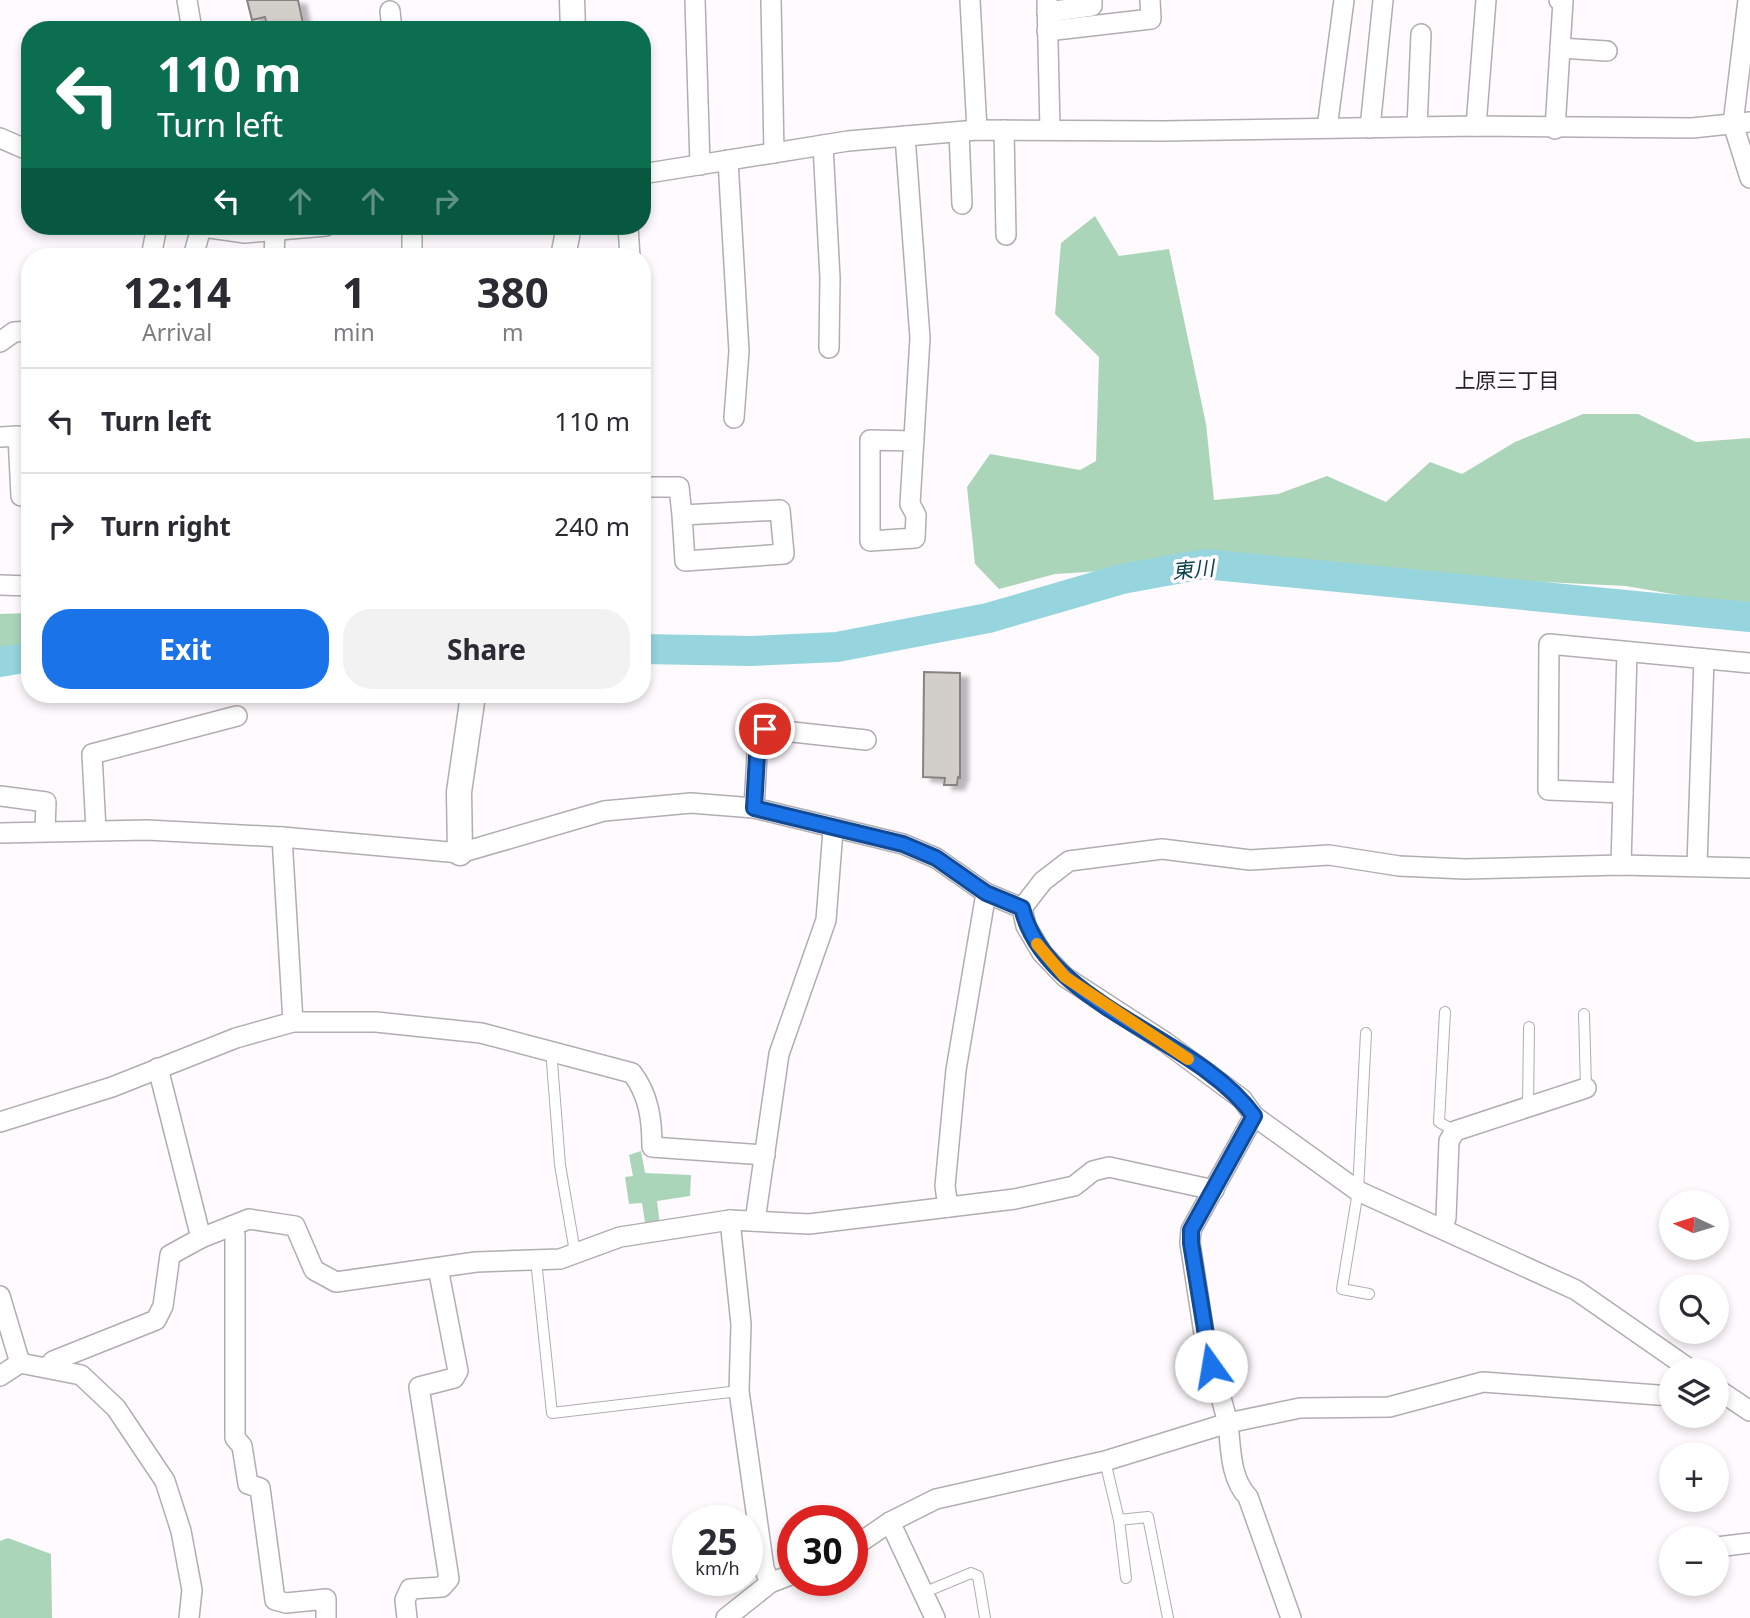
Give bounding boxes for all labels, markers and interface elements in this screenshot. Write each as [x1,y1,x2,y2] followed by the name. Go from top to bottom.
[157,40,302,106] text: 110 m
[42,49,133,140] icon: left
[157,103,283,146] text: Turn left
[208,182,246,220] icon: left
[281,182,319,220] icon: ahead
[354,182,392,220] icon: ahead
[427,182,465,220] icon: right
[123,263,231,320] text: 12:14
[342,263,366,320] text: 1
[477,263,549,320] text: 380
[142,316,212,348] text: Arrival
[333,316,375,348] text: min
[502,316,524,348] text: m
[1455,366,1560,394] district label: 上原三丁目
[42,402,80,440] icon: left
[101,403,212,439] text: Turn left
[554,403,630,439] text: 110 m
[42,507,80,545] icon: right
[101,508,231,544] text: Turn right
[554,508,630,544] text: 240 m
[1171,553,1217,585] water label: 東川
[42,609,329,689] button: Exit
[343,609,630,689] button: Share
[735,699,795,759] pin
[746,710,784,748] icon: arrive
[1659,1190,1729,1260] north arrow
[1659,1190,1729,1596] map controls
[1659,1274,1729,1344] button: search
[1174,1329,1248,1403] position arrow
[1659,1358,1729,1428] button: layers
[1659,1442,1729,1512] button: +
[777,1505,868,1596] speed limit sign: 30
[697,1518,738,1565] text: 25
[1659,1526,1729,1596] button: −
[695,1556,740,1580] text: km/h

